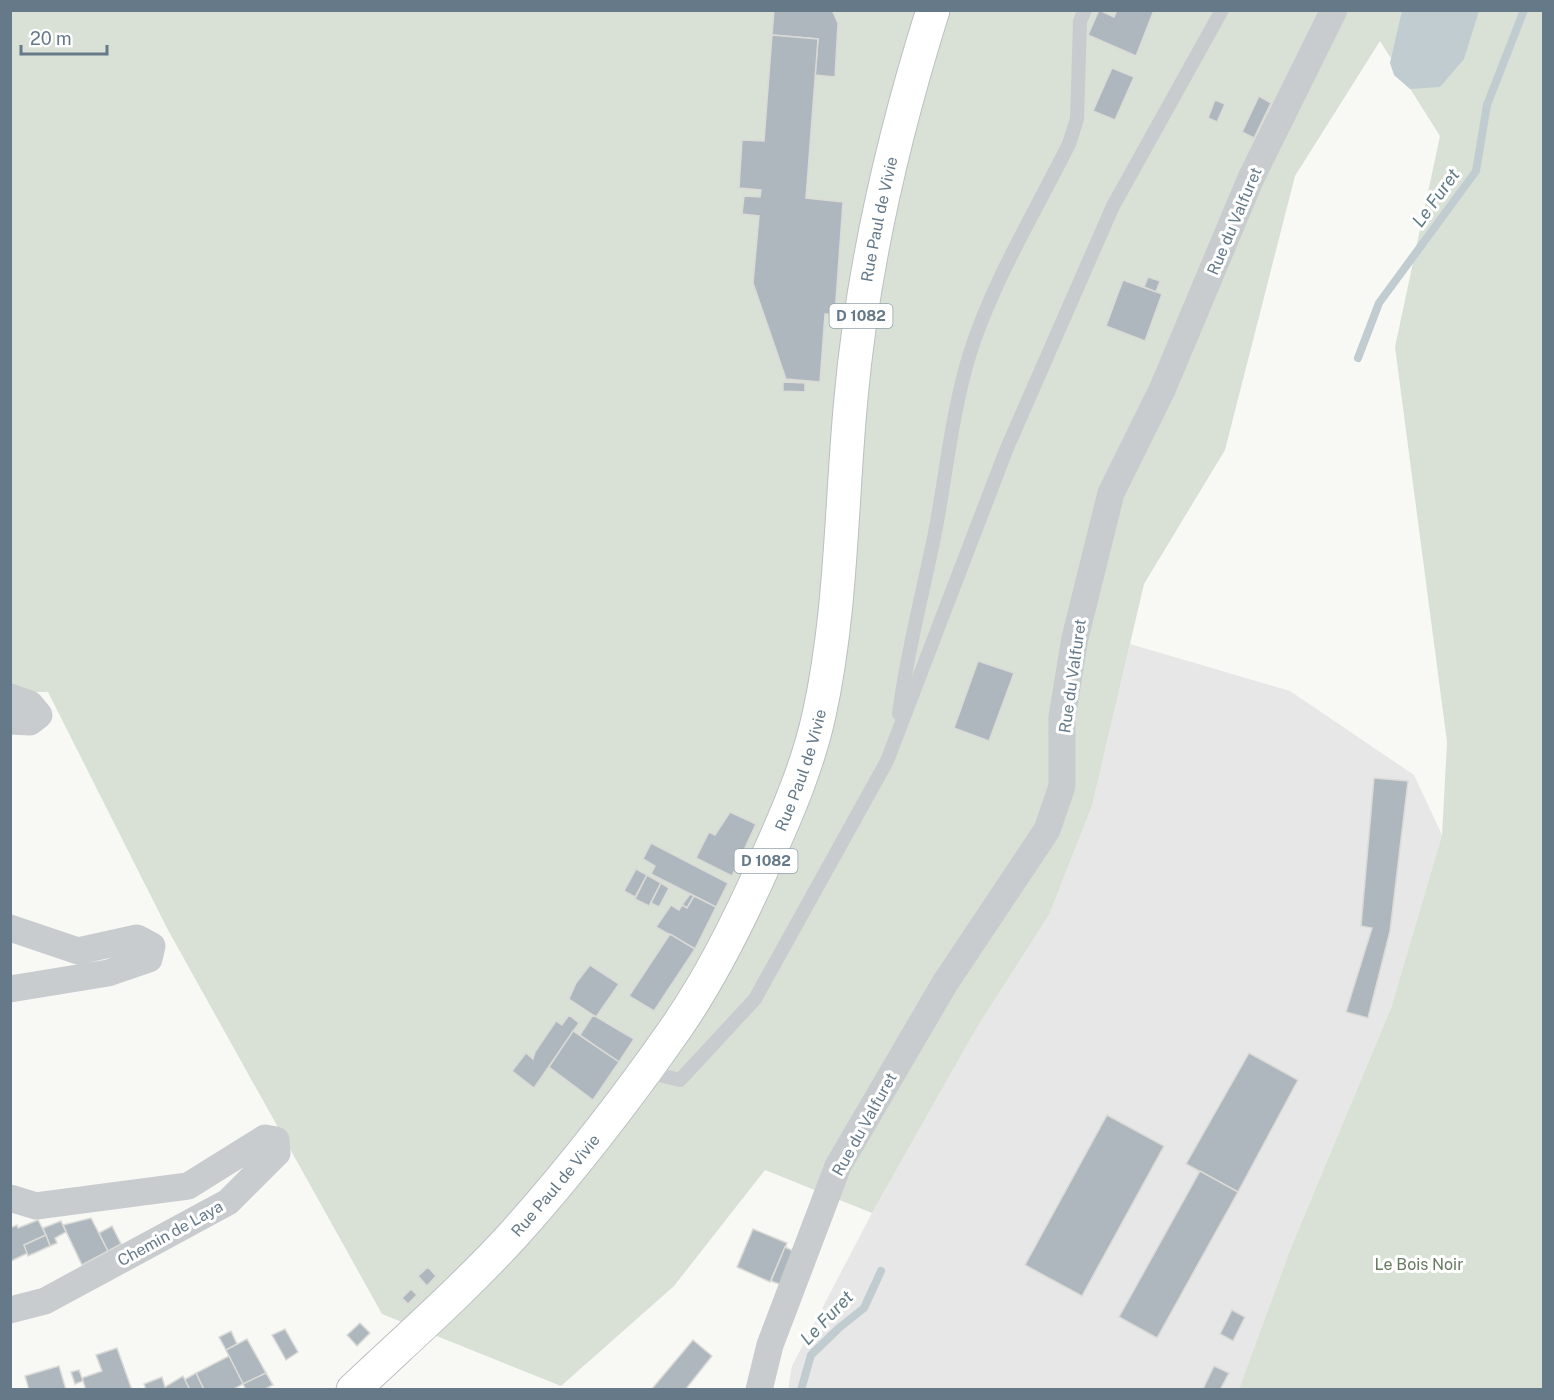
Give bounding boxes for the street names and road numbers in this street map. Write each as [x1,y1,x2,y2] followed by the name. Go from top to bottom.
[857,155,902,283] street label: Rue Paul de Vivie
[1203,164,1266,278] street label: Rue du Valfuret
[830,304,892,328] road number: D 1082
[1055,618,1090,734] street label: Rue du Valfuret
[771,707,830,834] street label: Rue Paul de Vivie
[734,849,798,873] road number: D 1082
[828,1069,901,1179] street label: Rue du Valfuret
[507,1131,604,1241] street label: Rue Paul de Vivie
[114,1197,226,1270] street label: Chemin de Laya

